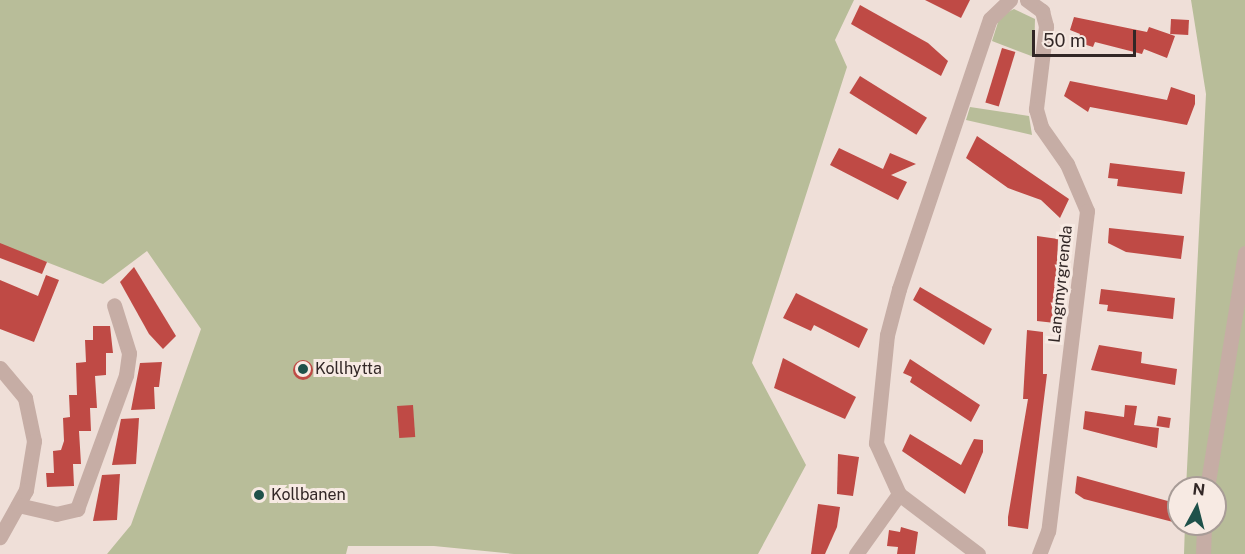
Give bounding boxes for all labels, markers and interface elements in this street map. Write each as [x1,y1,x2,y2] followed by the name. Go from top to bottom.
[1035,18,1138,56] scale bar
[1043,30,1086,51] text: 50 m
[1045,224,1077,344] street label: Langmyrgrenda
[315,359,382,379] place label: Kollhytta
[296,362,310,376] marker: Kollhytta
[1167,476,1227,536] north arrow
[1192,479,1206,500] text: N
[271,485,346,505] place label: Kollbanen
[252,488,266,502] marker: Kollbanen

